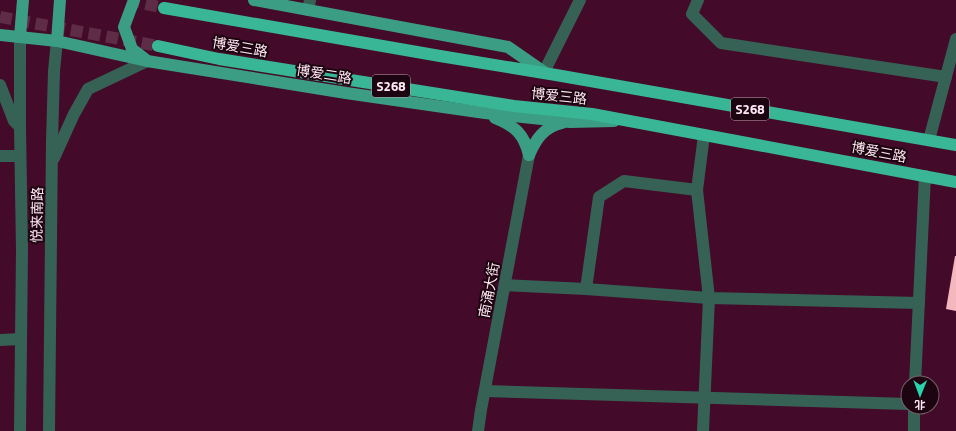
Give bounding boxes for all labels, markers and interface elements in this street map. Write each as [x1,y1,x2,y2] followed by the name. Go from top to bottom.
[211,31,269,62] street label: 博爱三路
[295,59,353,88] street label: 博爱二路
[372,75,410,97] road number: S268
[530,82,588,109] street label: 博爱三路
[731,98,769,120] road number: S268
[850,136,909,167] street label: 博爱三路
[26,187,47,243] street label: 悦来南路
[473,260,504,319] street label: 南涌大街
[900,375,940,415] north arrow
[914,397,925,413] text: 北

